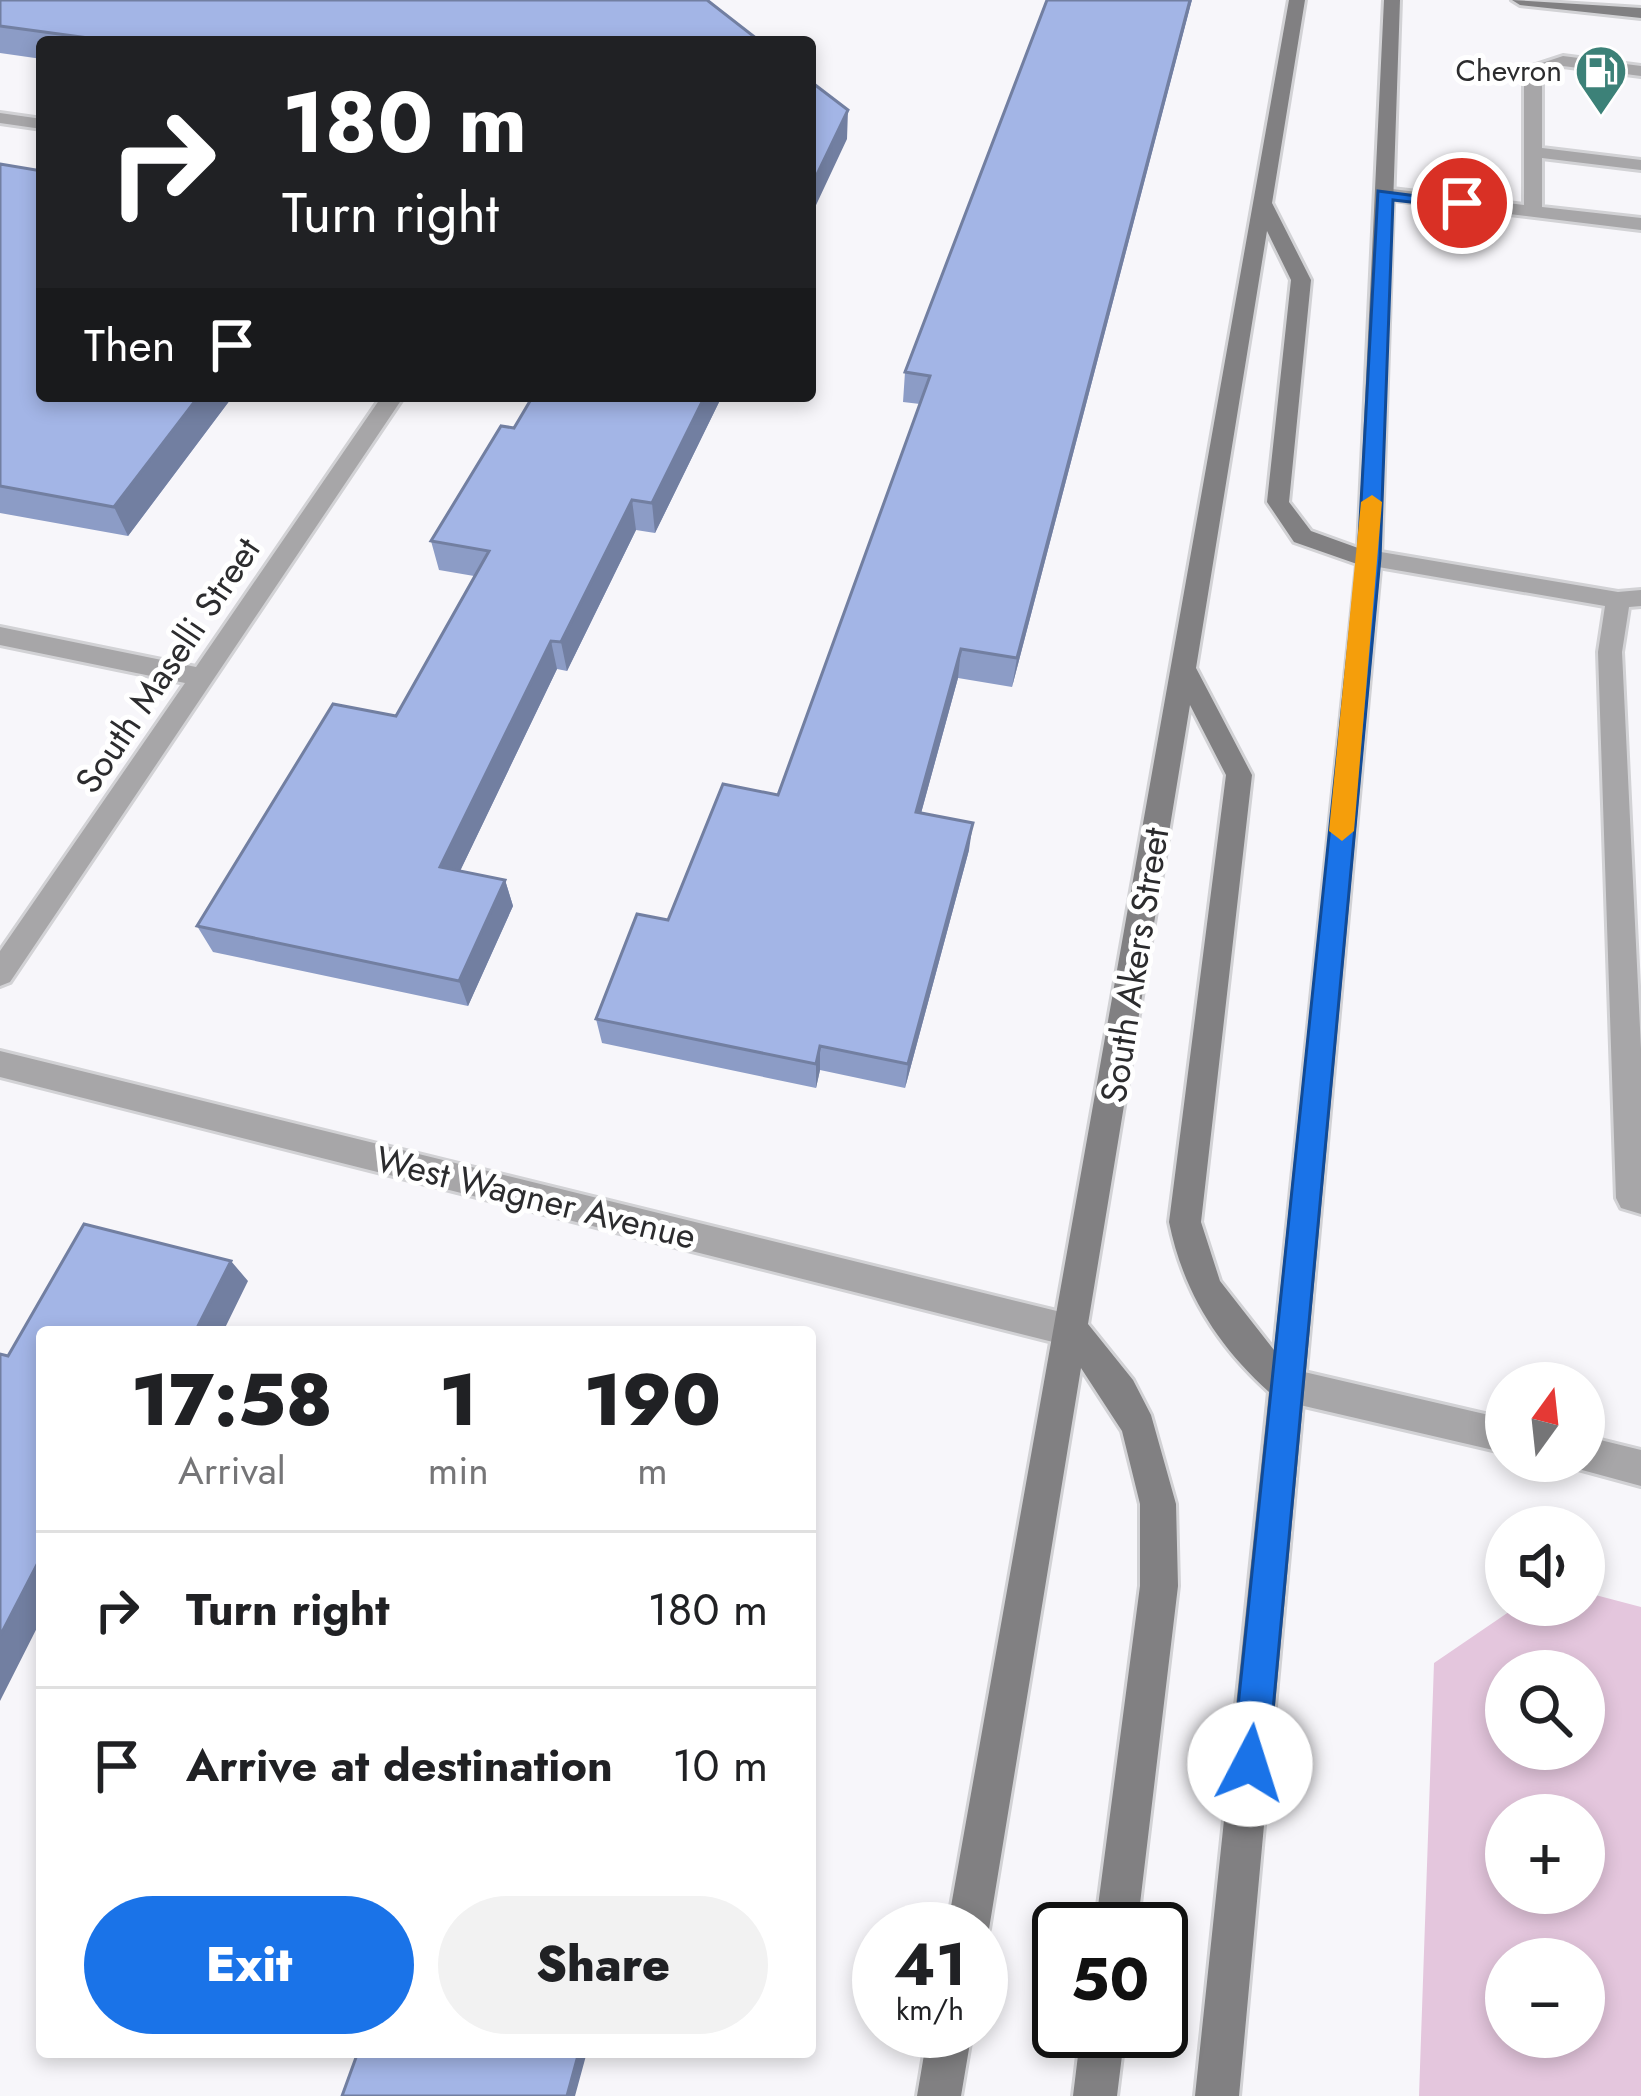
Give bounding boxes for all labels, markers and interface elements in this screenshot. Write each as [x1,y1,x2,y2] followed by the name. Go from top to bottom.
[1573,43,1629,117] fuel station icon: Chevron
[1456,49,1562,92] place label: Chevron
[282,62,527,184] text: 180 m
[84,84,240,240] icon: right
[1411,152,1513,254] pin
[1429,170,1495,236] icon: arrive
[282,174,499,252] text: Turn right
[199,312,265,378] icon: arrive
[84,313,175,378] text: Then
[62,526,272,803] street label: South Maselli Street
[1087,823,1181,1106] street label: South Akers Street
[371,1132,701,1262] street label: West Wagner Avenue
[131,1348,333,1452] text: 17:58
[439,1348,477,1452] text: 1
[584,1348,721,1452] text: 190
[1485,1362,1605,1482] north arrow
[1485,1362,1605,2058] map controls
[178,1442,286,1499] text: Arrival
[428,1442,489,1499] text: min
[637,1442,668,1499] text: m
[1485,1506,1605,1626] button: sound
[84,1577,150,1643] icon: right
[186,1577,390,1642] text: Turn right
[648,1577,768,1642] text: 180 m
[1485,1650,1605,1770] button: search
[1187,1701,1313,1827] position arrow
[84,1733,150,1799] icon: arrive
[186,1733,613,1798] text: Arrive at destination
[672,1733,768,1798] text: 10 m
[1485,1794,1605,1914] button: +
[84,1896,414,2034] button: Exit
[438,1896,768,2034] button: Share
[1032,1902,1188,2058] speed limit sign: 50
[894,1921,966,2008] text: 41
[1485,1938,1605,2058] button: −
[896,1988,964,2031] text: km/h

